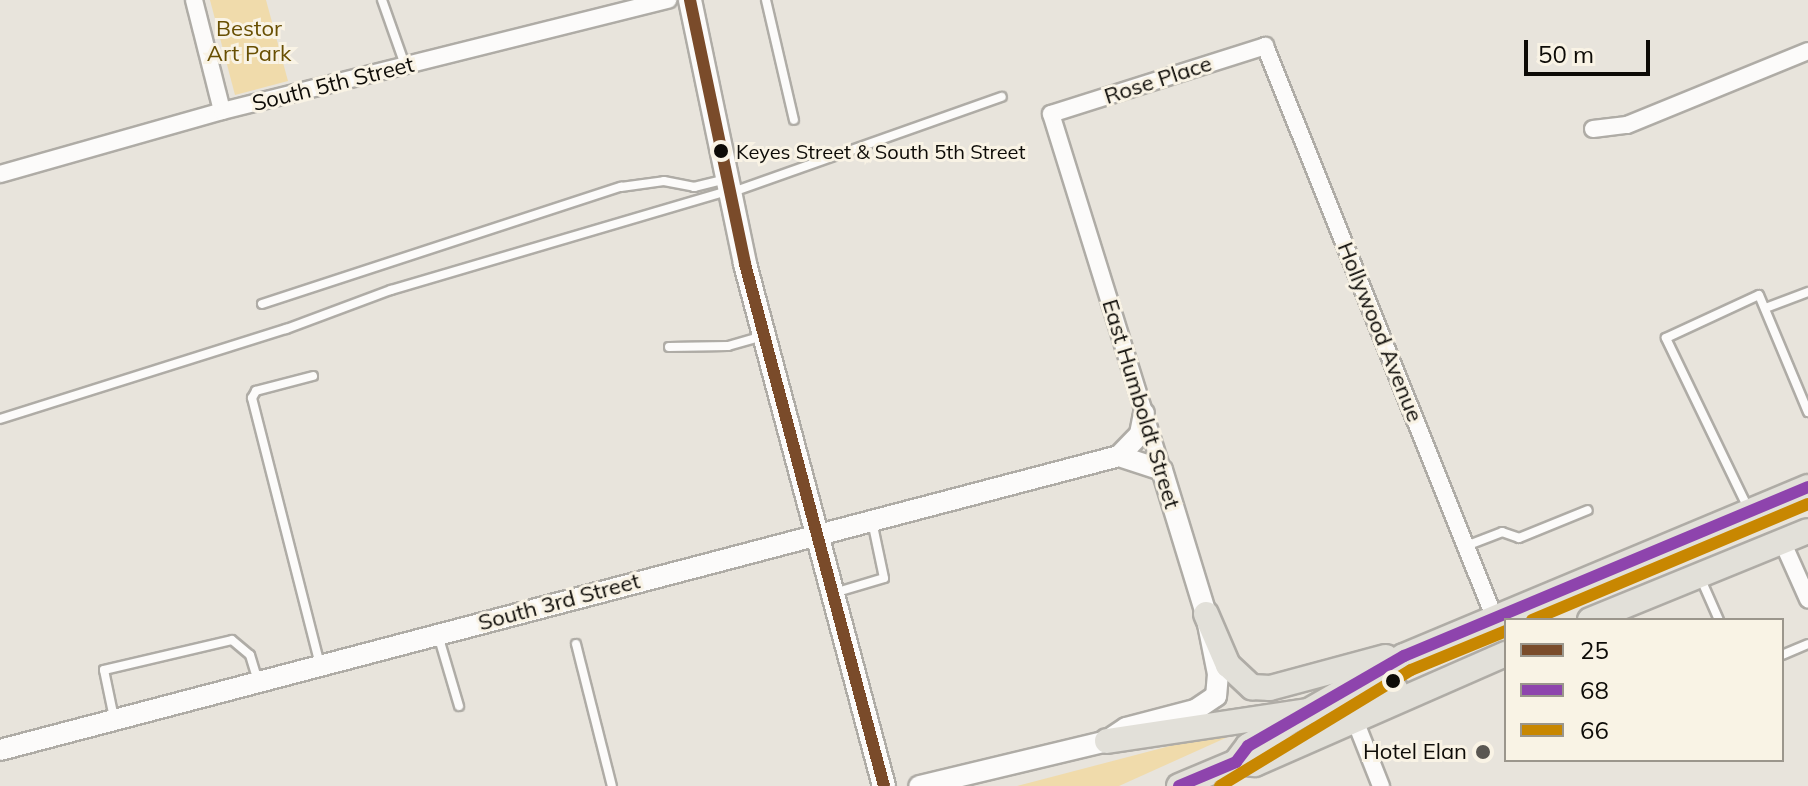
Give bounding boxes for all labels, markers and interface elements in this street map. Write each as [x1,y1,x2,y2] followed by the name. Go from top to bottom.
[207,15,291,66] park label: Bestor Art Park
[1528,24,1654,74] scale bar
[1538,39,1594,69] text: 50 m
[1101,50,1215,110] street label: Rose Place
[249,51,417,117] street label: South 5th Street
[736,139,1025,163] place label: Keyes Street & South 5th Street
[713,143,729,159] marker: Keyes Street & South 5th Street
[1332,238,1428,426] street label: Hollywood Avenue
[1097,296,1185,512] street label: East Humboldt Street
[475,568,643,636] street label: South 3rd Street
[1504,618,1784,762] legend
[1580,635,1609,665] text: 25
[1385,673,1401,689] unlabelled marker
[1580,675,1609,705] text: 68
[1580,715,1609,745] text: 66
[1363,739,1467,765] place label: Hotel Elan
[1474,743,1492,761] marker: Hotel Elan

